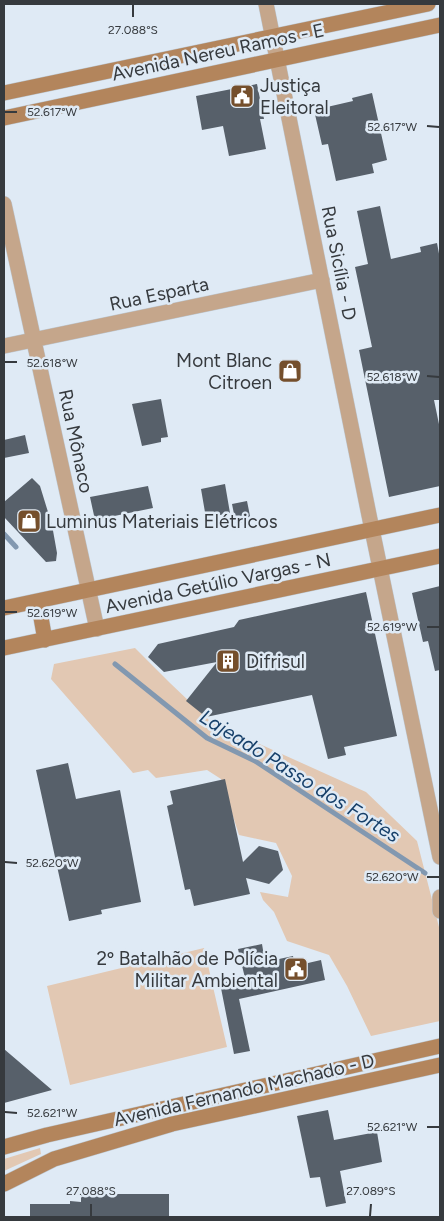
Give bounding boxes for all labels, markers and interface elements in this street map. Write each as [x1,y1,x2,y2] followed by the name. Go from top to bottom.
[110,18,326,86] street label: Avenida Nereu Ramos - E
[108,23,158,37] text: 27.088°S
[260,74,329,119] place label: Justiça Eleitoral
[229,83,255,109] public building icon: Justiça Eleitoral
[27,105,78,119] text: 52.617°W
[367,120,418,134] text: 52.617°W
[317,204,361,322] street label: Rua Sicília - D
[107,272,211,316] street label: Rua Esparta
[176,349,272,394] place label: Mont Blanc Citroen
[26,356,78,370] text: 52.618°W
[277,358,303,384] shop icon: Mont Blanc Citroen
[366,370,418,384] text: 52.618°W
[54,387,98,495] street label: Rua Mônaco
[16,508,42,534] shop icon: Luminus Materiais Elétricos
[46,510,278,533] place label: Luminus Materiais Elétricos
[103,548,333,618] street label: Avenida Getúlio Vargas - N
[27,606,78,620] text: 52.619°W
[367,620,418,634] text: 52.619°W
[215,648,241,674] building icon: Difrisul
[246,650,305,673] place label: Difrisul
[195,704,405,848] water label: Lajeado Passo dos Fortes
[25,856,79,870] text: 52.620°W
[365,870,419,884] text: 52.620°W
[96,947,278,992] place label: 2º Batalhão de Polícia Militar Ambiental
[283,956,309,982] public building icon: 2º Batalhão de Polícia Militar Ambiental
[111,1049,377,1131] street label: Avenida Fernando Machado - D
[27,1106,78,1120] text: 52.621°W
[367,1120,418,1134] text: 52.621°W
[66,1184,116,1198] text: 27.088°S
[346,1184,396,1198] text: 27.089°S

